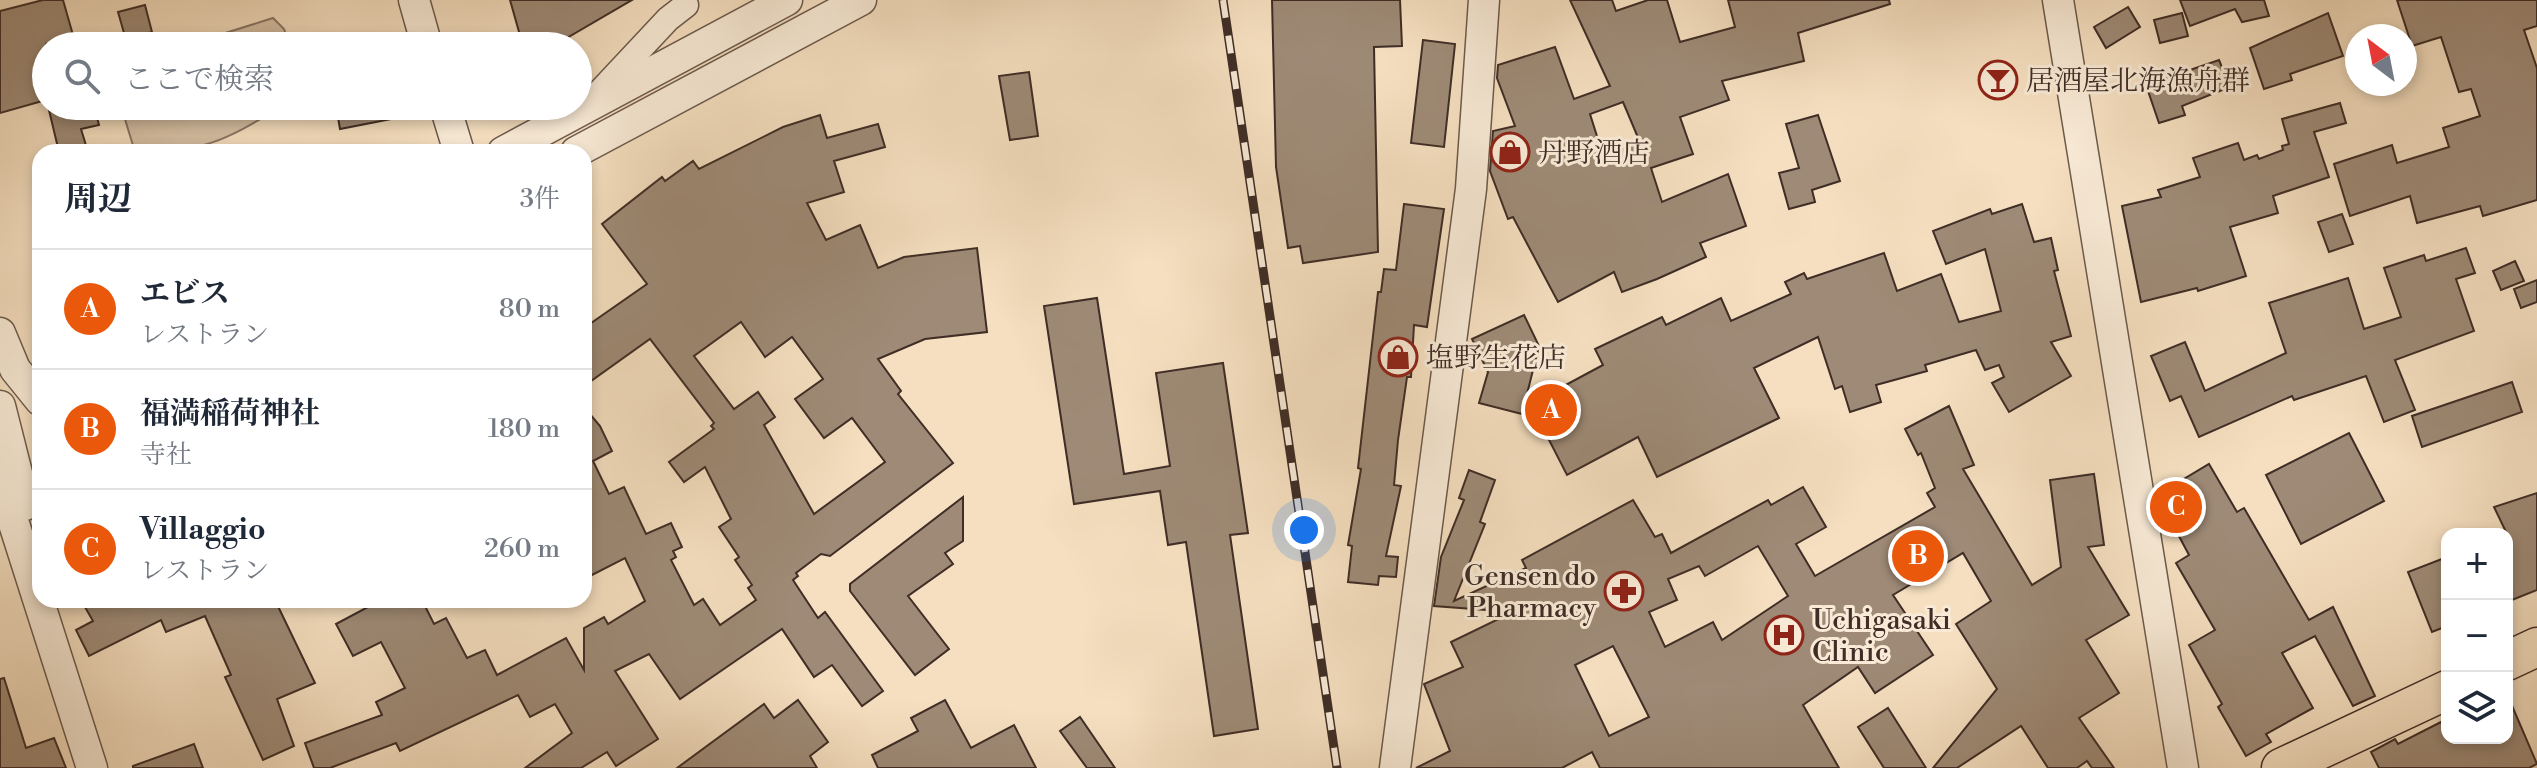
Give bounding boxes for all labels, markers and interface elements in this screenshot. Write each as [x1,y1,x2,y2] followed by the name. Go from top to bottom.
[2345,24,2417,96] north arrow
[32,32,592,120] search box
[60,54,104,98] icon: search
[1977,59,2019,101] bar icon: 居酒屋北海漁舟群
[124,61,274,99] text: ここで検索
[2026,64,2250,99] place label: 居酒屋北海漁舟群
[1489,131,1531,173] shop icon: 丹野酒店
[1538,136,1650,171] place label: 丹野酒店
[64,179,132,221] text: 周辺
[520,183,560,215] text: 3件
[140,275,230,313] text: エビス
[81,293,99,325] text: A
[499,293,560,325] text: 80 m
[140,319,269,351] text: レストラン
[1377,336,1419,378] shop icon: 塩野生花店
[1426,341,1566,376] place label: 塩野生花店
[1525,380,1577,440] pin: A
[140,395,320,433] text: 福満稲荷神社
[80,413,100,445] text: B
[488,413,560,445] text: 180 m
[140,439,192,471] text: 寺社
[2150,477,2202,537] pin: C
[1284,510,1324,550] your location
[140,511,266,549] text: Villaggio
[1892,526,1944,586] pin: B
[2441,528,2513,744] map controls
[2441,528,2513,600] button: +
[81,533,99,565] text: C
[484,533,560,565] text: 260 m
[140,555,269,587] text: レストラン
[1464,559,1596,626] place label: Gensen do Pharmacy
[1603,570,1645,612] pharmacy icon: Gensen do Pharmacy
[2441,600,2513,672] button: −
[1812,603,1951,670] place label: Uchigasaki Clinic
[1763,614,1805,656] hospital icon: Uchigasaki Clinic
[2441,672,2513,744] button: layers

